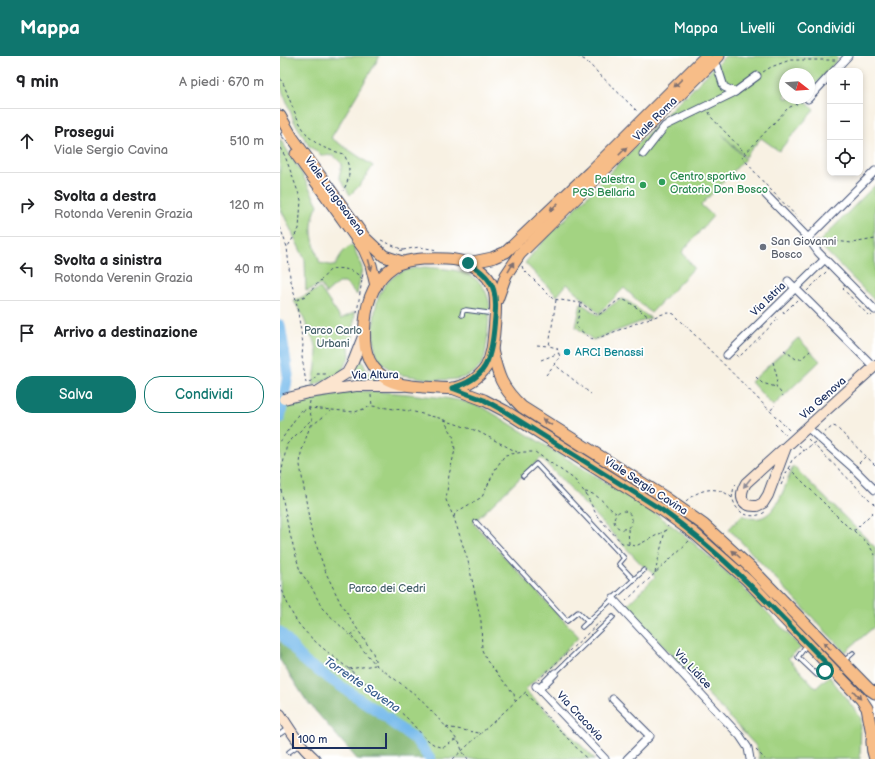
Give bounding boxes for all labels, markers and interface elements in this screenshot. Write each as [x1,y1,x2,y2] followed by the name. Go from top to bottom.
[20,17,80,40] text: Mappa
[674,20,718,37] text: Mappa
[740,20,775,37] text: Livelli
[797,20,855,37] text: Condividi
[779,68,815,104] north arrow
[827,68,863,176] map controls
[827,68,863,104] button: +
[16,72,59,92] text: 9 min
[179,74,264,90] text: A piedi · 670 m
[673,78,683,88] one-way arrow
[630,94,680,144] street label: Viale Roma
[827,104,863,140] button: −
[54,123,114,142] text: Prosegui
[16,130,38,152] icon: ahead
[230,133,264,149] text: 510 m
[827,140,863,176] button: locate
[54,142,168,158] text: Viale Sergio Cavina
[618,146,628,156] one-way arrow
[302,154,368,238] street label: Viale Lungosavena
[670,170,768,196] place label: Centro sportivo Oratorio Don Bosco
[572,173,635,199] place label: Palestra PGS Bellaria
[657,177,667,187] marker: Centro sportivo Oratorio Don Bosco
[638,180,648,190] marker: Palestra PGS Bellaria
[54,187,156,206] text: Svolta a destra
[16,194,38,216] icon: right
[229,197,264,213] text: 120 m
[549,202,559,212] one-way arrow
[54,206,193,222] text: Rotonda Verenin Grazia
[771,235,836,261] place label: San Giovanni Bosco
[758,242,768,252] marker: San Giovanni Bosco
[54,251,162,270] text: Svolta a sinistra
[459,254,477,272] route end
[16,258,38,280] icon: left
[367,260,373,272] one-way arrow
[234,261,264,277] text: 40 m
[508,261,514,273] one-way arrow
[54,270,193,286] text: Rotonda Verenin Grazia
[748,279,788,319] street label: Via Istria
[16,322,38,344] icon: arrive
[54,323,198,342] text: Arrivo a destinazione
[304,324,362,350] park label: Parco Carlo Urbani
[575,346,644,359] place label: ARCI Benassi
[562,347,572,357] marker: ARCI Benassi
[351,368,399,382] street label: Via Altura
[797,374,849,422] street label: Via Genova
[16,376,136,413] button: Salva
[144,376,264,413] button: Condividi
[541,419,553,426] one-way arrow
[602,454,690,518] street label: Viale Sergio Cavina
[743,477,752,488] one-way arrow
[731,549,741,558] one-way arrow
[348,582,426,595] park label: Parco dei Cedri
[822,641,832,651] one-way arrow
[672,647,715,692] street label: Via Lidice
[321,654,403,716] water label: Torrente Savena
[816,662,834,680] route start
[554,689,606,743] street label: Via Cracovia
[853,690,862,701] one-way arrow
[292,731,387,750] scale bar
[298,733,327,746] text: 100 m

